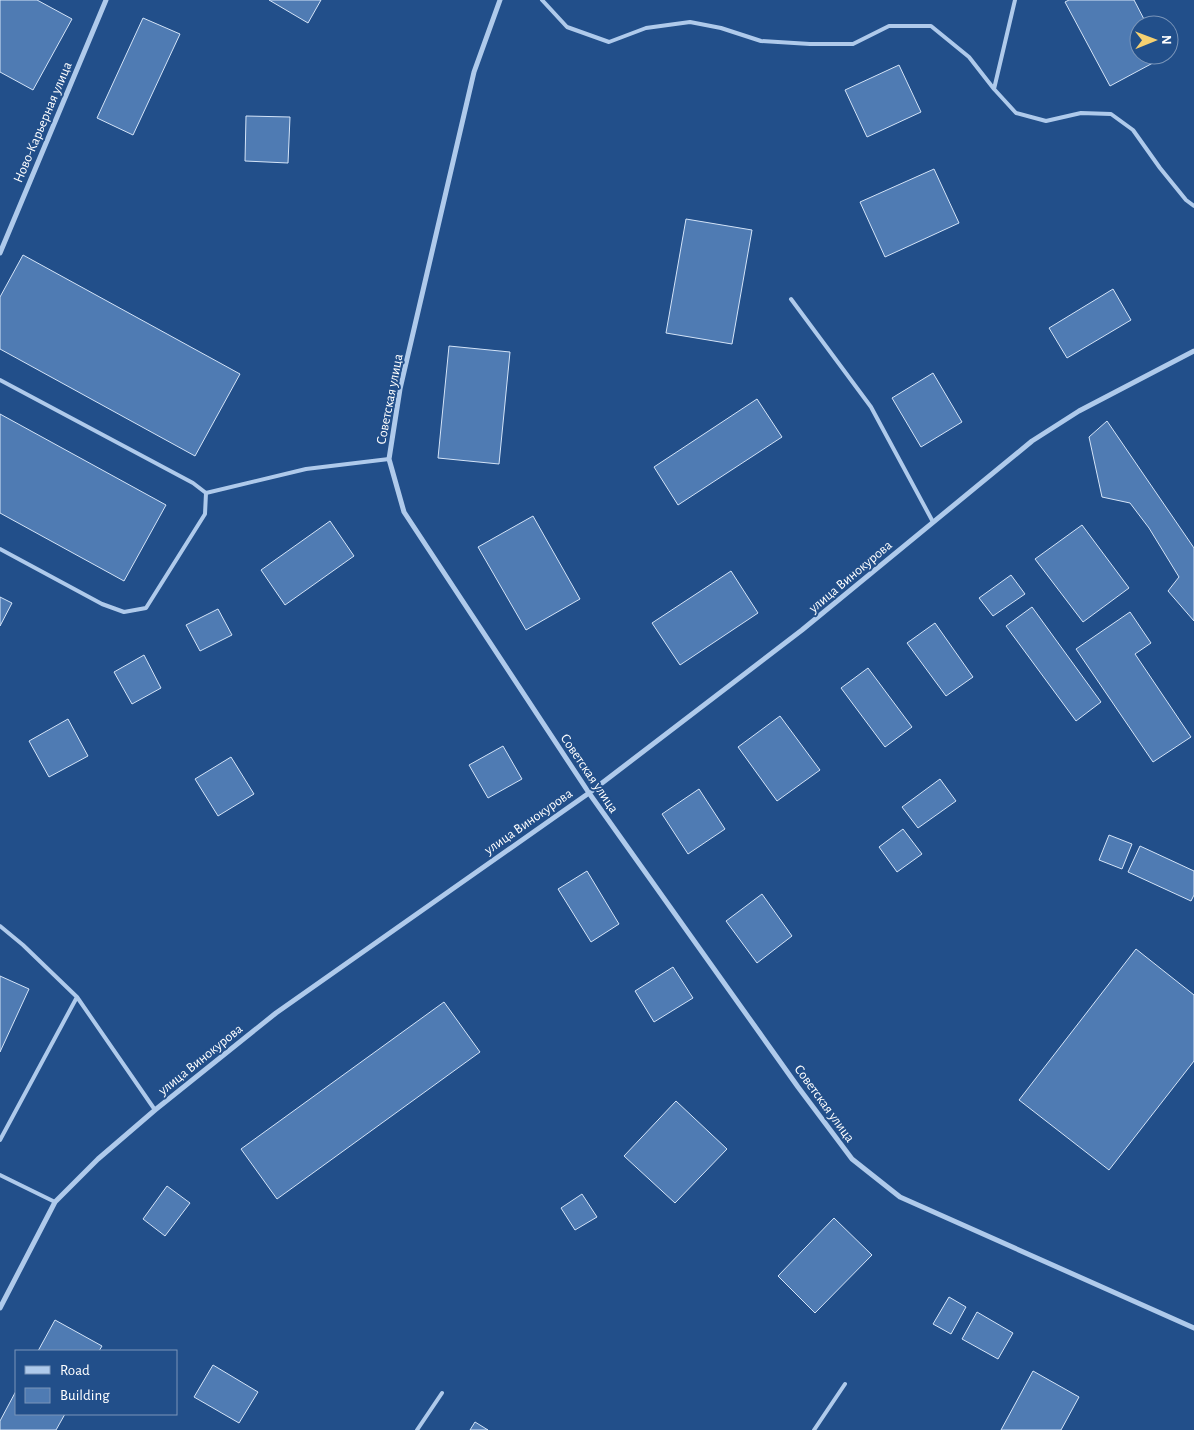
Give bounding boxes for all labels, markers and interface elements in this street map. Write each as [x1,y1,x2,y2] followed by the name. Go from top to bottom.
[1129,15,1179,65] north arrow
[1159,35,1173,45] text: N
[11,59,75,185] street label: Ново-Карьерная улица
[374,352,406,446] street label: Советская улица
[806,538,895,616] street label: улица Винокурова
[558,731,621,816] street label: Советская улица
[481,786,576,858] street label: улица Винокурова
[155,1021,246,1099] street label: улица Винокурова
[791,1062,857,1145] street label: Советская улица
[15,1350,178,1415] legend
[60,1363,90,1378] text: Road
[60,1388,110,1403] text: Building

